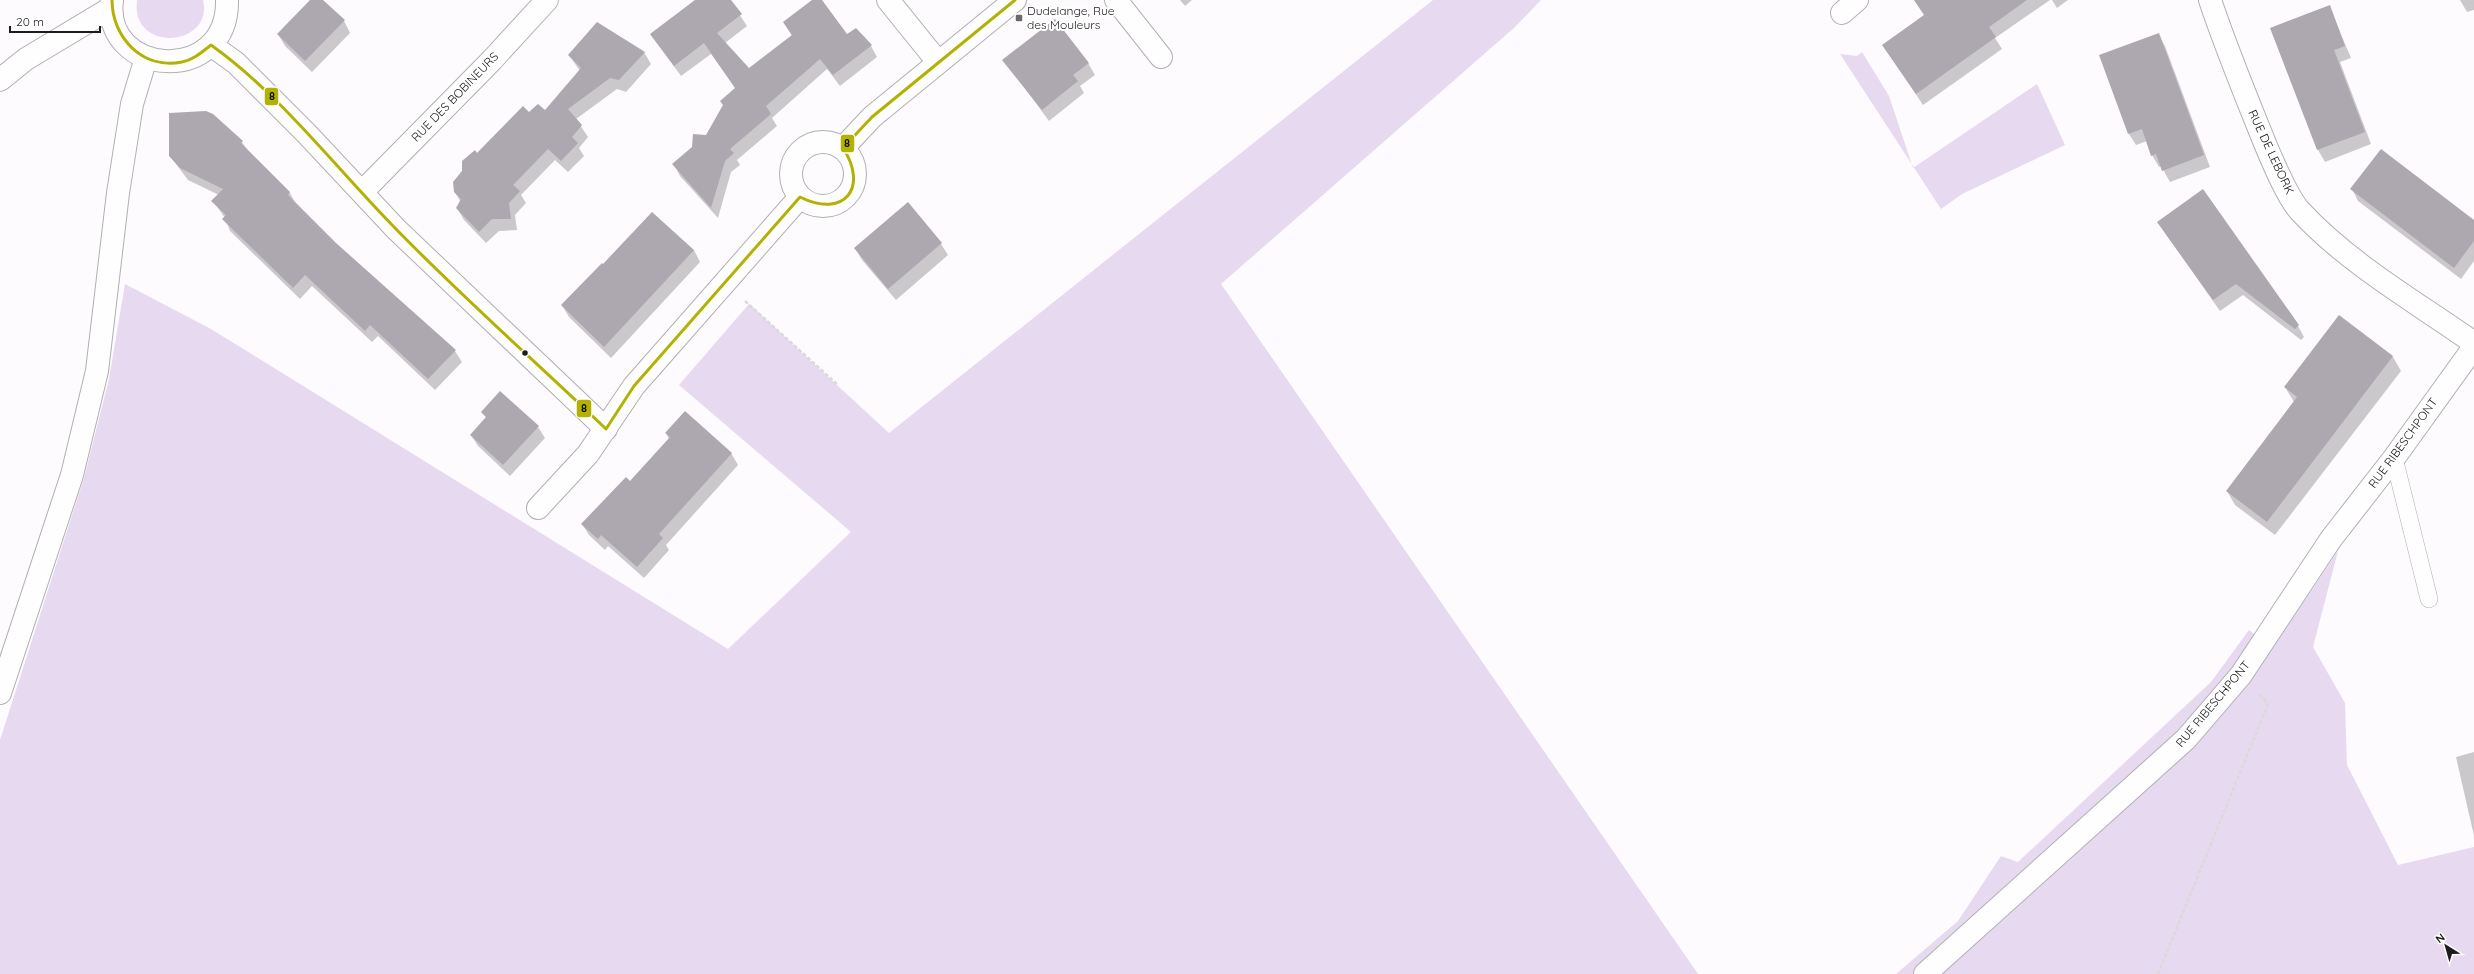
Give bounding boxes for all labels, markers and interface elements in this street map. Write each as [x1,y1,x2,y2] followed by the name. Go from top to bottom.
[1027,3,1115,32] place label: Dudelange, Rue des Mouleurs
[10,8,100,34] scale bar
[1014,13,1024,23] marker: Dudelange, Rue des Mouleurs
[16,14,44,29] text: 20 m
[408,49,501,145] street label: RUE DES BOBINEURS
[264,87,279,106] line badge: 8
[269,89,275,103] text: 8
[2245,107,2298,197] street label: RUE DE LEBORK
[840,134,855,153] line badge: 8
[844,136,850,150] text: 8
[520,348,530,358] unlabelled marker
[2365,395,2440,491] street label: RUE RIBESCHPONT
[576,399,592,418] line badge: 8
[581,401,587,415] text: 8
[2172,658,2253,750] street label: RUE RIBESCHPONT
[2426,926,2466,966] north arrow
[2433,930,2447,946] text: N

